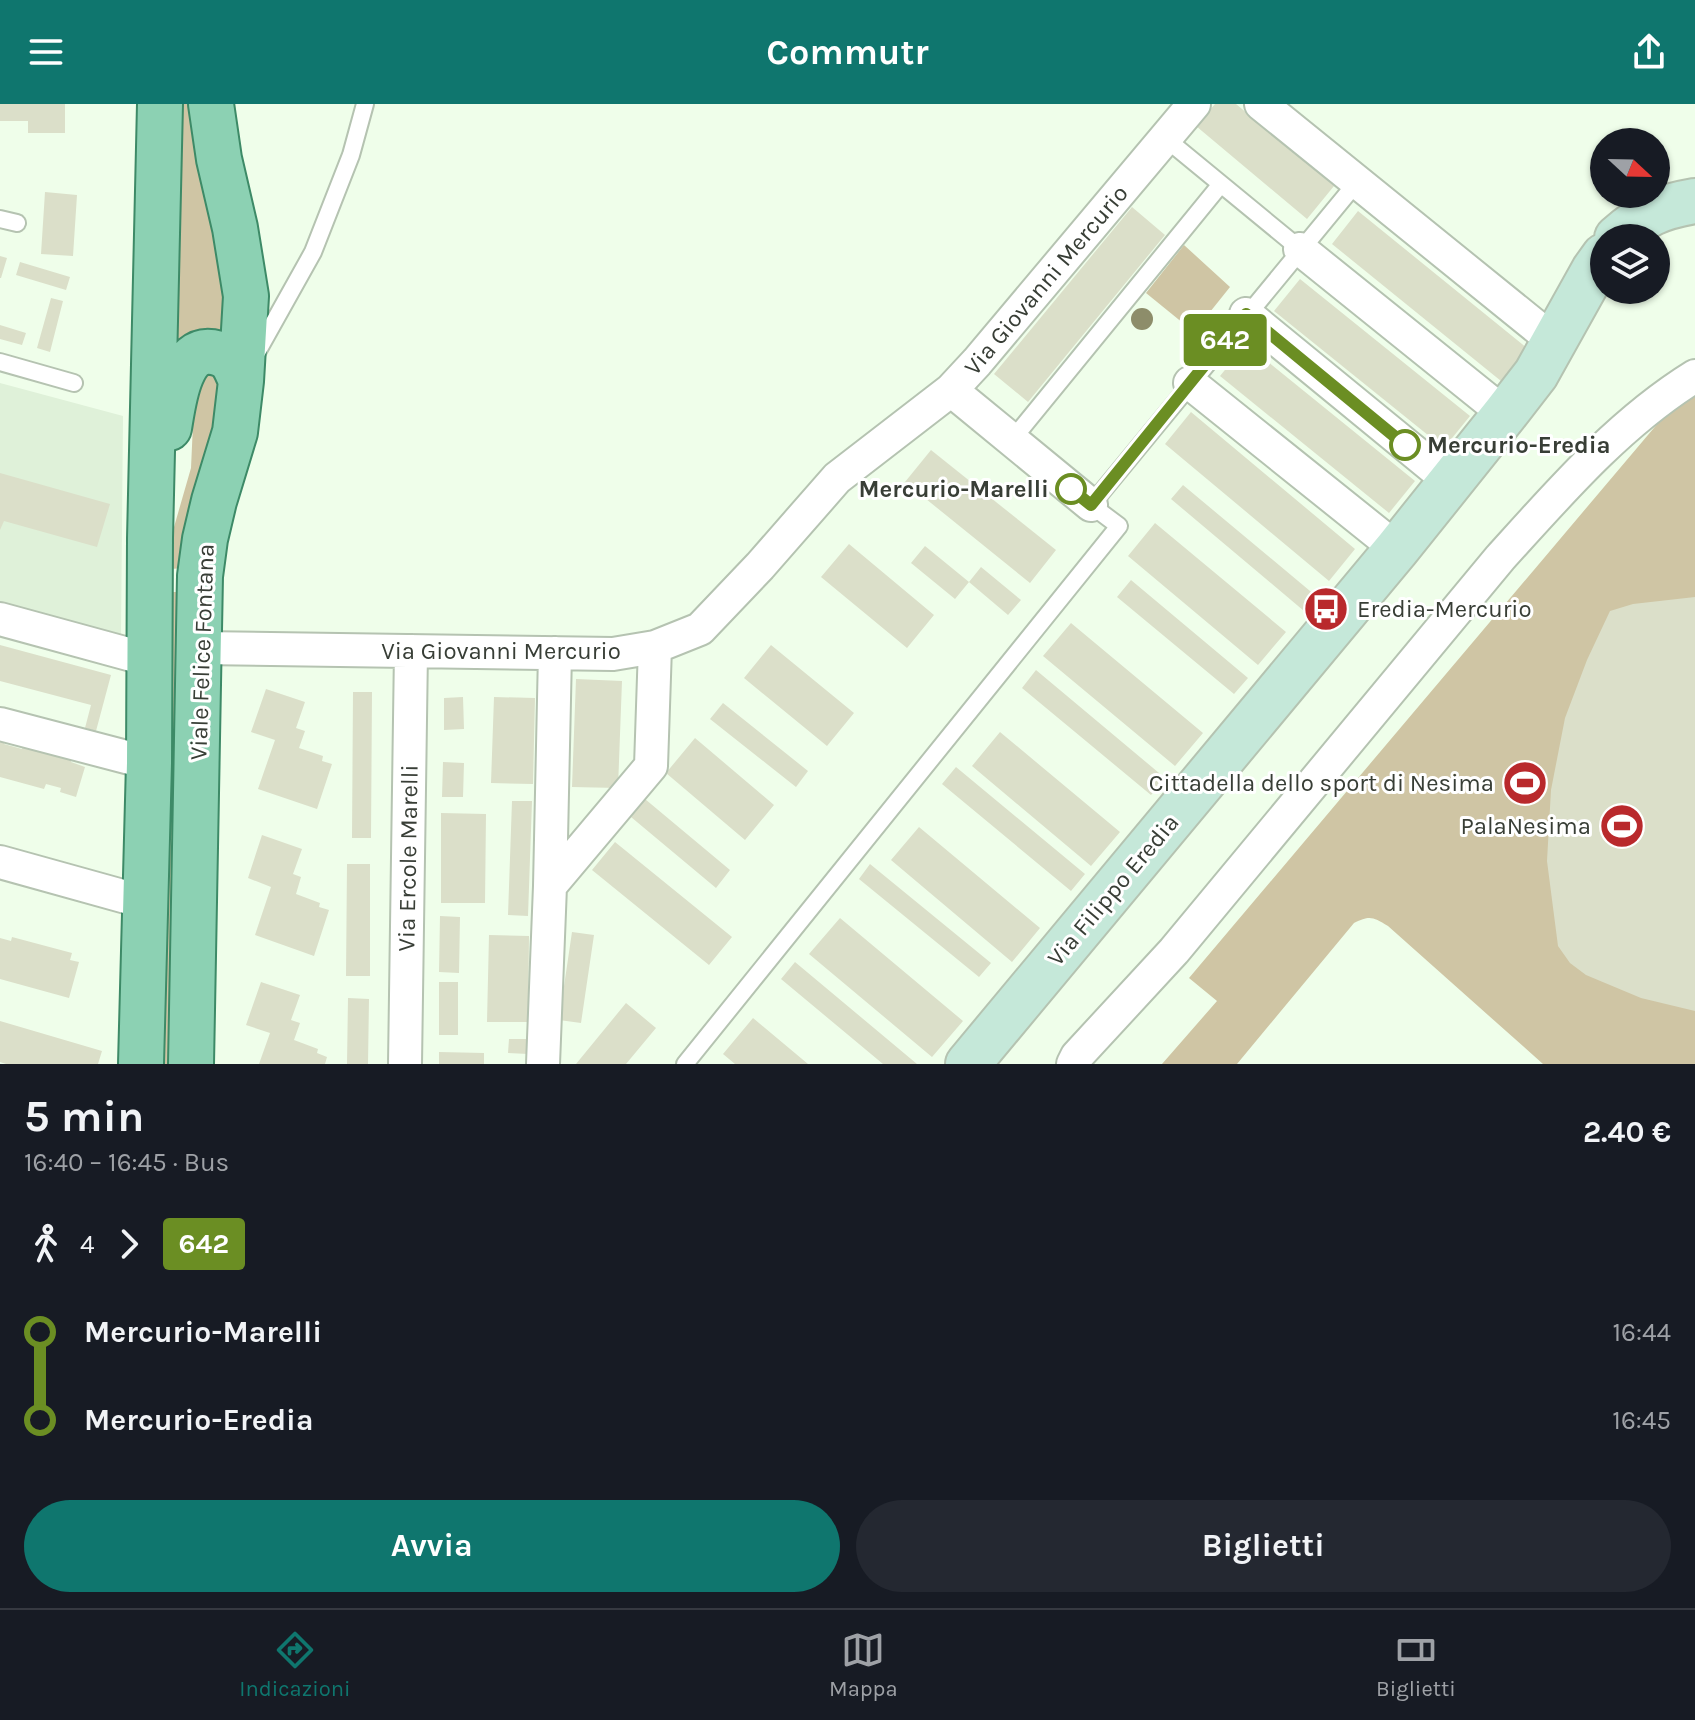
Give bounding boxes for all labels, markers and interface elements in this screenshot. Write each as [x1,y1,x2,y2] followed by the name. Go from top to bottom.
[24,30,68,74] icon: menu
[1627,30,1671,74] icon: share
[766,31,929,73] text: Commutr
[1590,128,1670,208] north arrow
[1590,128,1670,304] map controls
[958,179,1134,381] street label: Via Giovanni Mercurio
[1590,224,1670,304] button: layers
[1179,314,1271,366] line badge: 642
[1200,323,1250,356] text: 642
[1390,430,1420,460] marker: Mercurio-Eredia
[1427,431,1611,459] place label: Mercurio-Eredia
[1056,474,1086,504] marker: Mercurio-Marelli
[859,475,1049,503] place label: Mercurio-Marelli
[184,543,220,761] street label: Viale Felice Fontana
[1302,585,1350,633] bus stop icon: Eredia-Mercurio
[1357,595,1532,623] place label: Eredia-Mercurio
[381,637,621,665] street label: Via Giovanni Mercurio
[1501,759,1549,807] sports icon: Cittadella dello sport di Nesima
[392,764,424,952] street label: Via Ercole Marelli
[1149,769,1494,797] place label: Cittadella dello sport di Nesima
[1598,802,1646,850] sports icon: PalaNesima
[1041,809,1185,971] street label: Via Filippo Eredia
[1460,812,1591,840] place label: PalaNesima
[24,1091,144,1142] text: 5 min
[1583,1114,1671,1150] text: 2.40 €
[24,1147,229,1178] text: 16:40 – 16:45 · Bus
[24,1222,68,1266] icon: walk
[107,1222,151,1266] icon: forward
[179,1227,229,1260] text: 642
[80,1229,95,1260] text: 4
[84,1314,322,1350] text: Mercurio-Marelli
[1612,1317,1671,1348] text: 16:44
[84,1402,314,1438] text: Mercurio-Eredia
[1612,1405,1671,1436] text: 16:45
[24,1500,840,1592] button: Avvia
[856,1500,1671,1592] button: Biglietti
[239,1628,351,1702] tab: Indicazioni
[829,1628,898,1702] tab: Mappa
[1376,1628,1456,1702] tab: Biglietti

